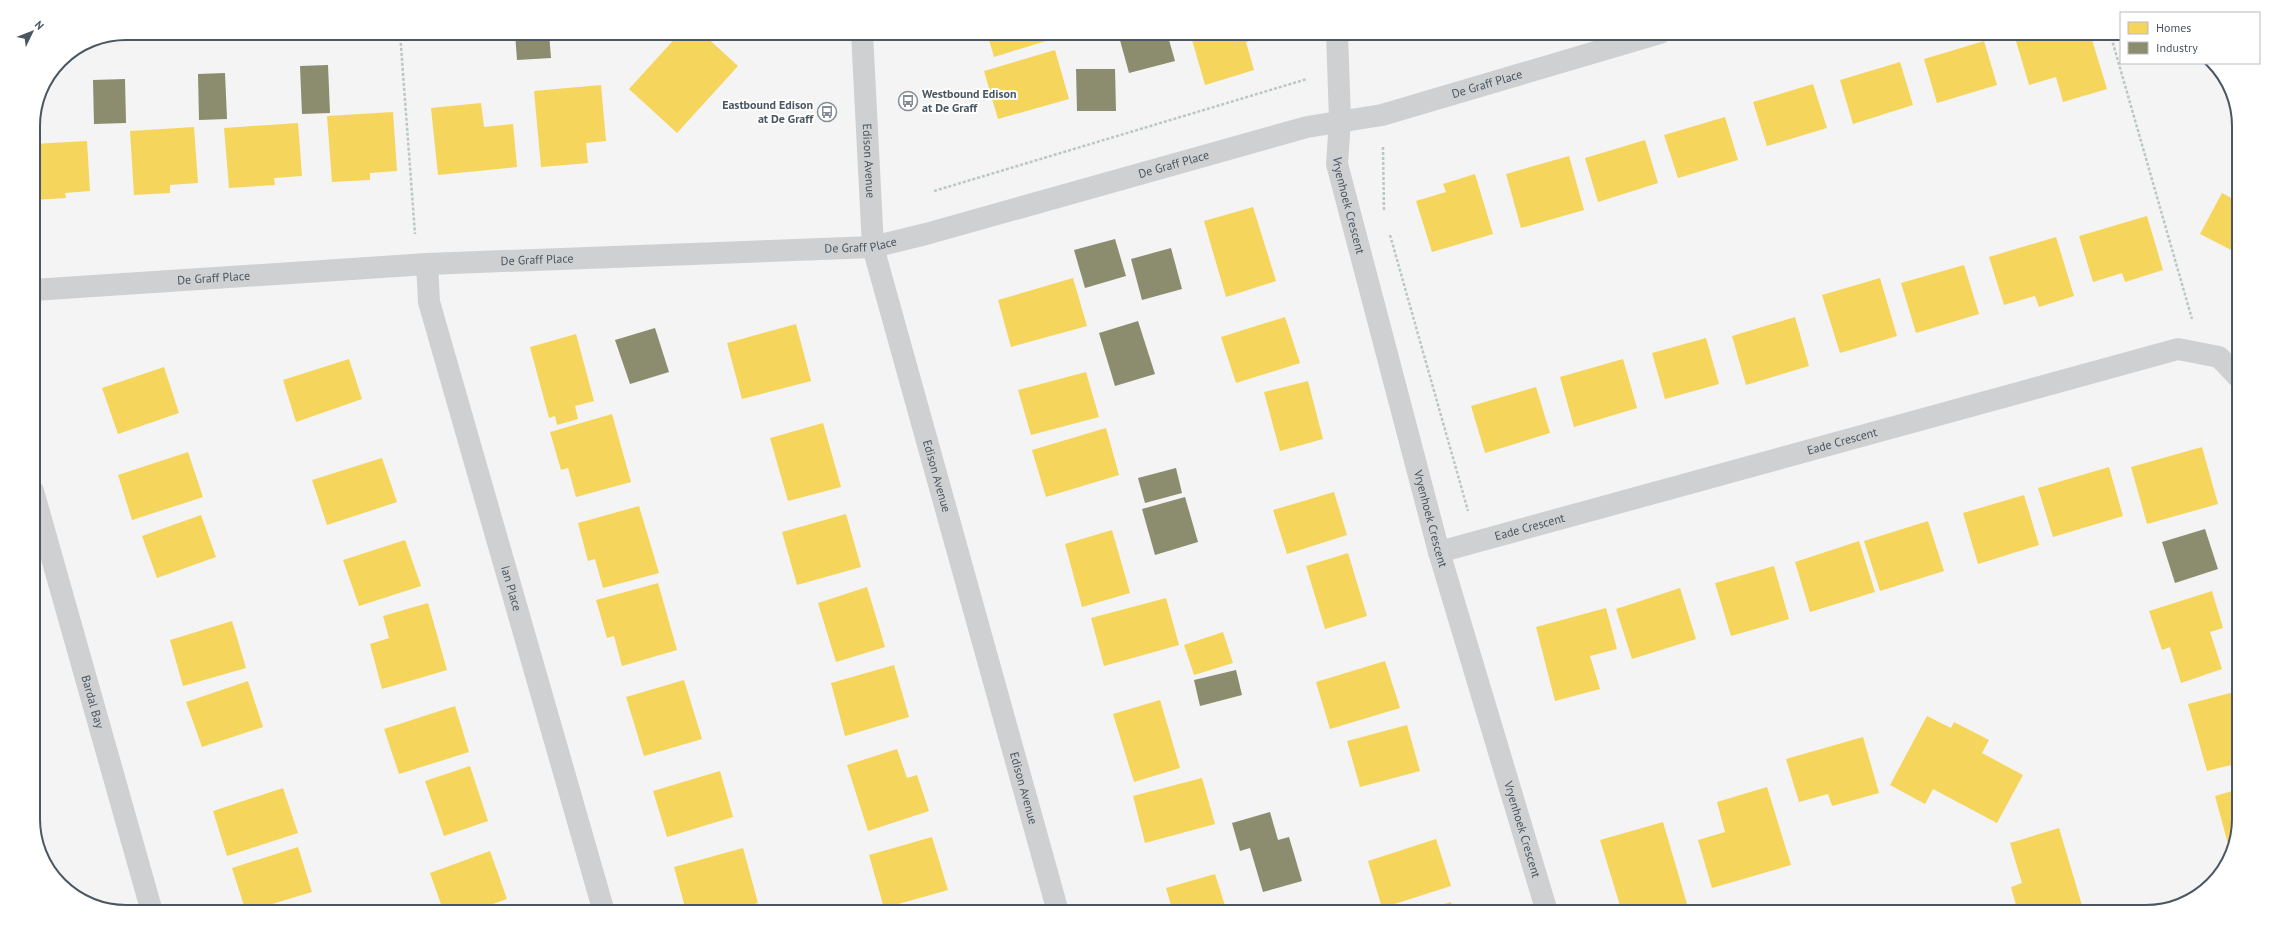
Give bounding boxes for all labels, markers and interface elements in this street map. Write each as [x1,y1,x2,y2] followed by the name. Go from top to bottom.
[12,12,52,52] north arrow
[2120,12,2260,64] legend
[32,18,47,33] text: N
[2156,20,2191,35] text: Homes
[2156,40,2198,55] text: Industry
[1450,66,1524,101] street label: De Graff Place
[922,86,1016,115] place label: Westbound Edison at De Graff
[897,90,919,112] bus stop icon: Westbound Edison at De Graff
[722,97,814,126] place label: Eastbound Edison at De Graff
[816,101,838,123] bus stop icon: Eastbound Edison at De Graff
[860,123,878,198] street label: Edison Avenue
[1136,147,1211,181] street label: De Graff Place
[1330,155,1368,256] street label: Vryenhoek Crescent
[824,233,898,256] street label: De Graff Place
[500,250,574,268] street label: De Graff Place
[177,268,250,287] street label: De Graff Place
[1805,424,1879,458] street label: Eade Crescent
[920,438,954,514] street label: Edison Avenue
[1411,467,1451,569] street label: Vryenhoek Crescent
[1493,510,1566,543] street label: Eade Crescent
[498,564,525,613] street label: Ian Place
[78,673,108,730] street label: Bardal Bay
[1007,750,1041,826] street label: Edison Avenue
[1501,778,1544,879] street label: Vryenhoek Crescent

